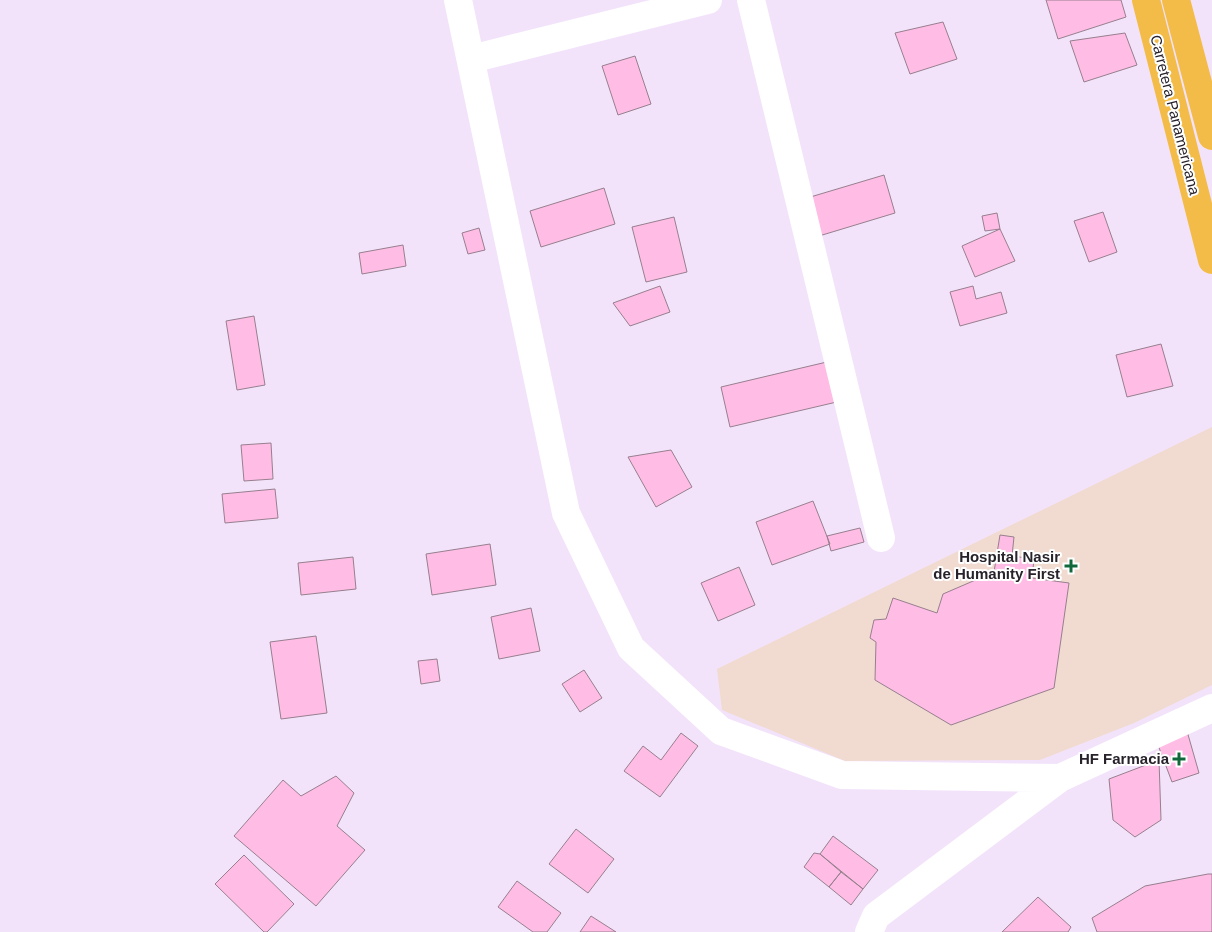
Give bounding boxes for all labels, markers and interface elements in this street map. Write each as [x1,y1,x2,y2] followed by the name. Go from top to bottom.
[1147,33,1204,197] street label: Carretera Panamericana
[933,548,1060,582] place label: Hospital Nasir de Humanity First
[1064,559,1078,573] marker: Hospital Nasir de Humanity First
[1079,750,1170,767] place label: HF Farmacia
[1173,753,1185,765] marker: HF Farmacia

